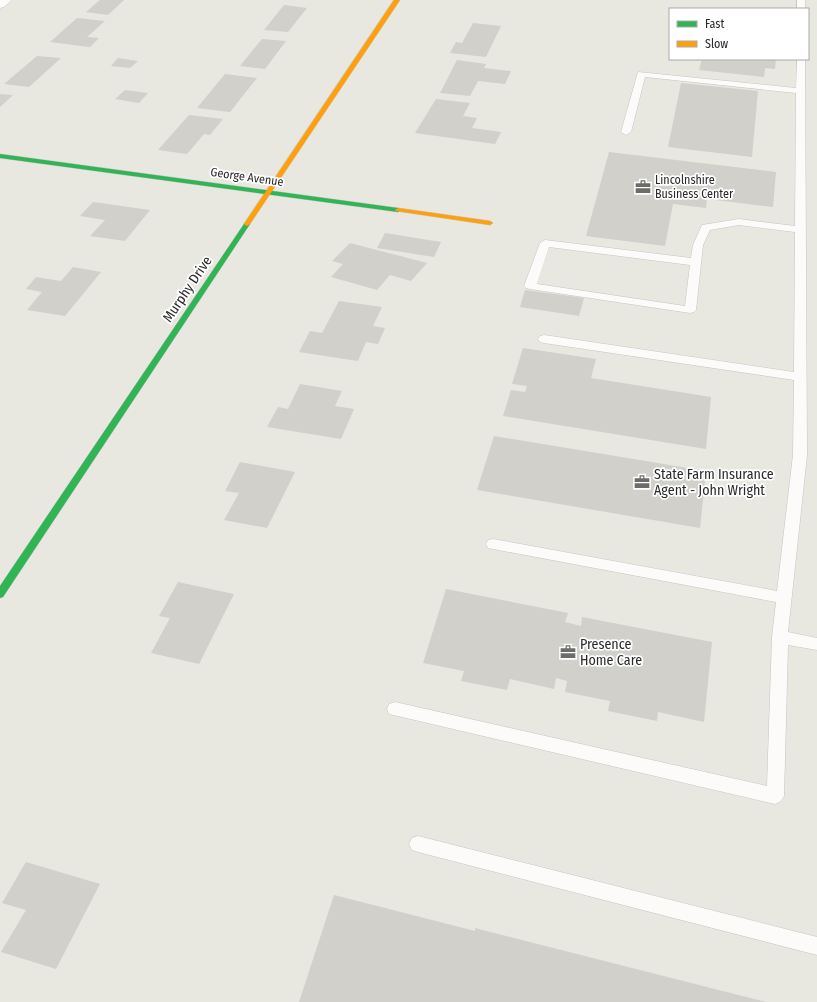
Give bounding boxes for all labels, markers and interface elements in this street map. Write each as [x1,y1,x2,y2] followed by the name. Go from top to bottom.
[669,8,809,60] legend
[705,17,724,31] text: Fast
[705,37,728,51] text: Slow
[210,165,284,189] street label: George Avenue
[655,173,734,201] place label: Lincolnshire Business Center
[634,178,652,196] office icon: Lincolnshire Business Center
[159,253,216,326] street label: Murphy Drive
[654,466,774,499] place label: State Farm Insurance Agent - John Wright
[633,473,651,491] office icon: State Farm Insurance Agent - John Wright
[580,636,642,669] place label: Presence Home Care
[559,643,577,661] office icon: Presence Home Care

